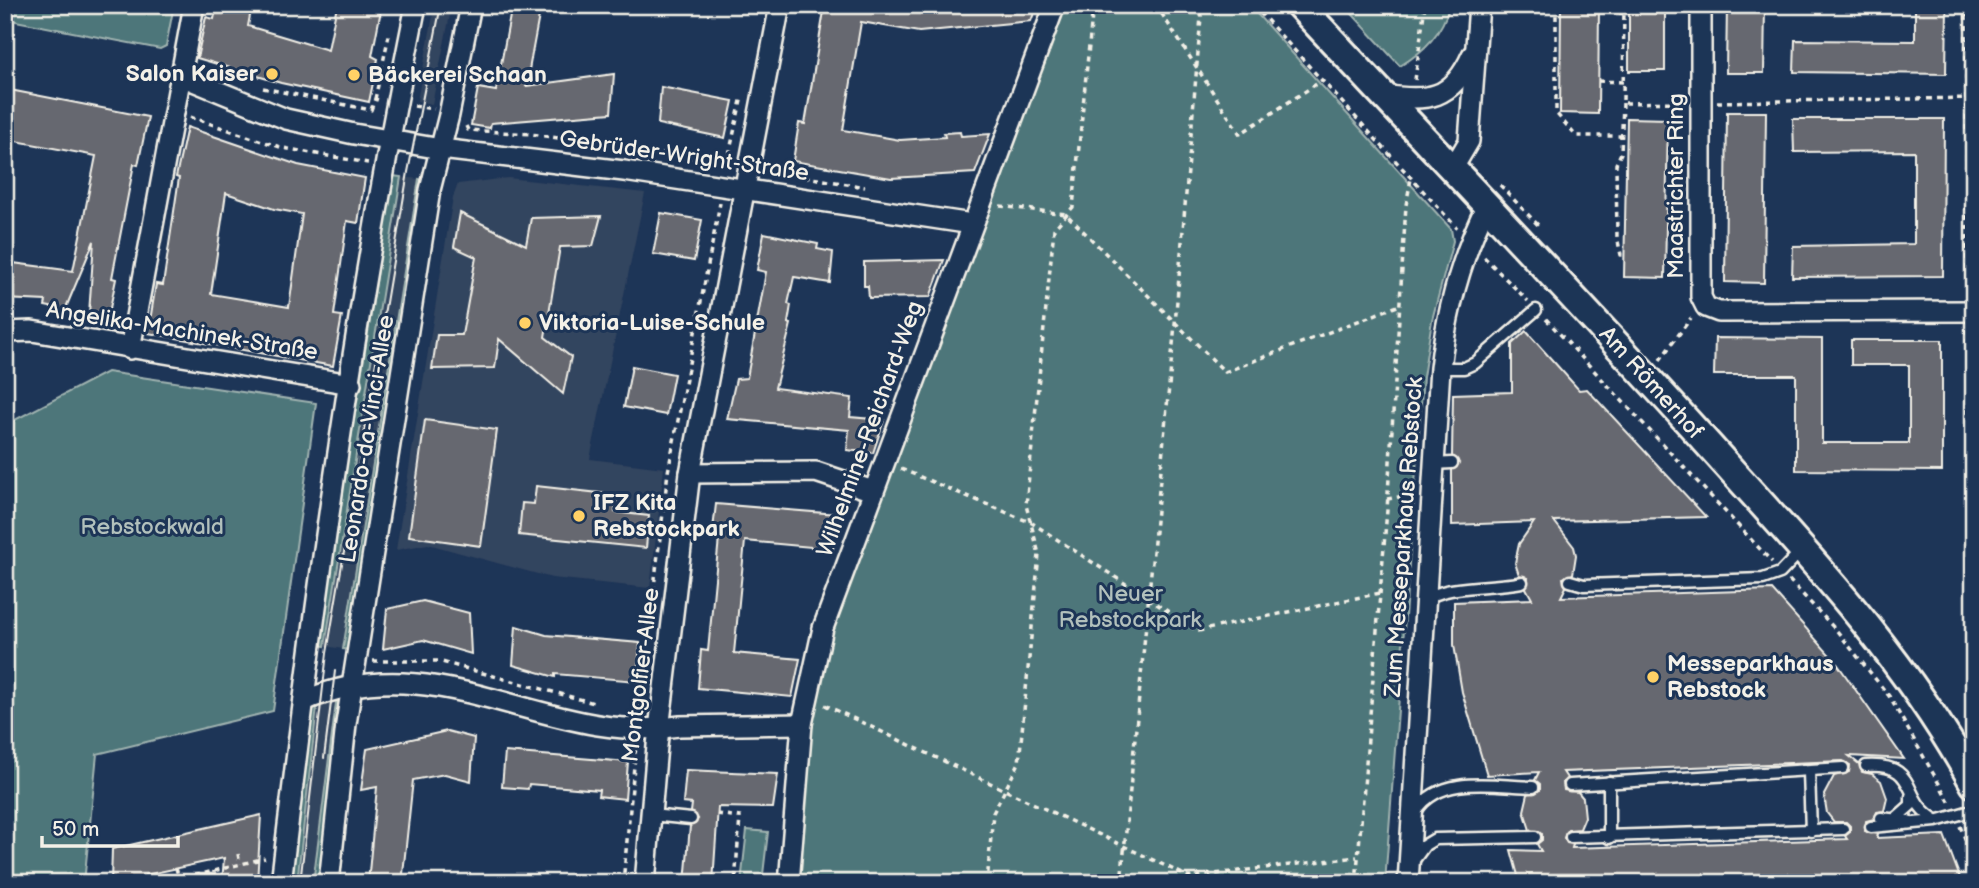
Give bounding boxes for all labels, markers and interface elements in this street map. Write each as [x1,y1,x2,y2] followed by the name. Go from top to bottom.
[126,60,259,88] place label: Salon Kaiser
[368,61,547,89] place label: Bäckerei Schaan
[264,66,280,82] marker: Salon Kaiser
[346,67,362,83] marker: Bäckerei Schaan
[1662,93,1690,279] street label: Maastrichter Ring
[557,125,811,187] street label: Gebrüder-Wright-Straße
[44,296,320,366] street label: Angelika-Machinek-Straße
[811,297,929,561] street label: Wilhelmine-Reichard-Weg
[539,309,765,337] place label: Viktoria-Luise-Schule
[334,313,400,565] street label: Leonardo-da-Vinci-Allee
[517,315,533,331] marker: Viktoria-Luise-Schule
[1593,321,1709,445] street label: Am Römerhof
[1379,375,1429,699] street label: Zum Messeparkhaus Rebstock
[593,489,740,543] place label: IFZ Kita Rebstockpark
[571,508,587,524] marker: IFZ Kita Rebstockpark
[80,513,224,541] park label: Rebstockwald
[1058,580,1202,634] park label: Neuer Rebstockpark
[616,586,666,764] street label: Montgolfier-Allee
[1667,650,1834,704] place label: Messeparkhaus Rebstock
[1645,669,1661,685] marker: Messeparkhaus Rebstock
[42,804,178,848] scale bar
[52,817,99,842] text: 50 m

